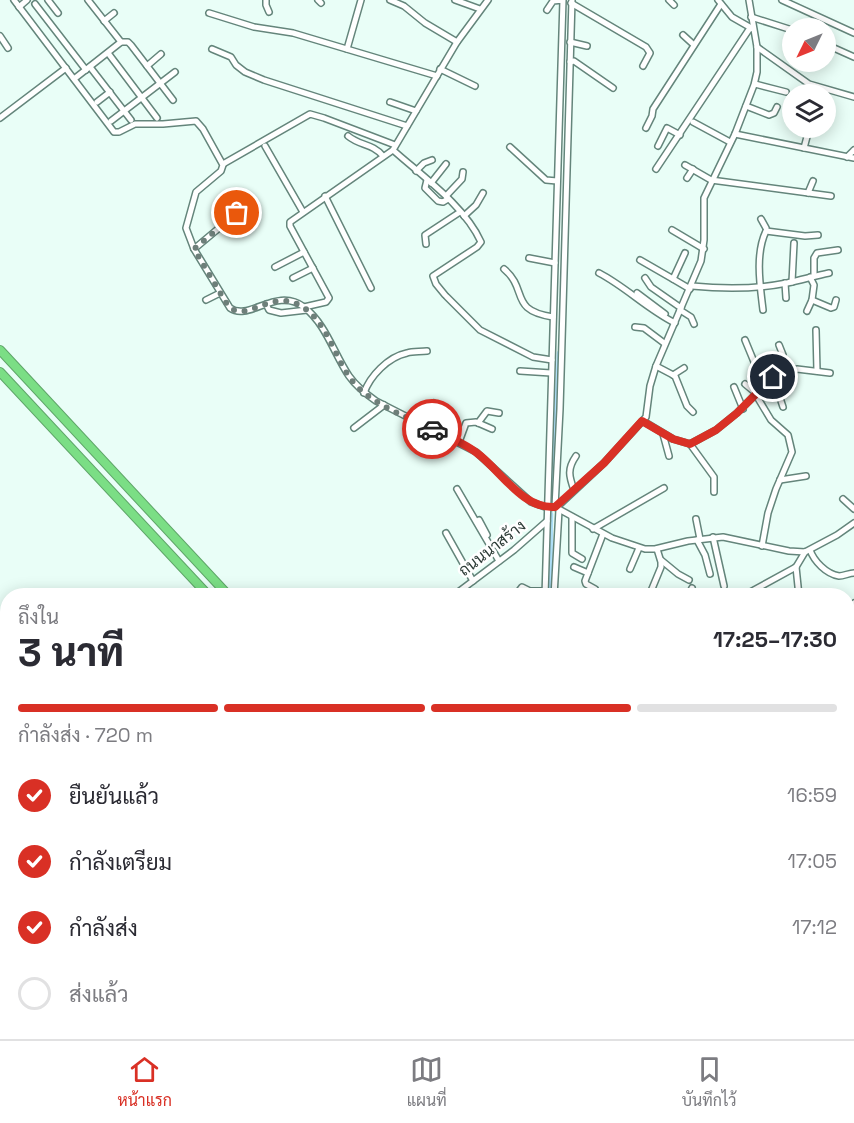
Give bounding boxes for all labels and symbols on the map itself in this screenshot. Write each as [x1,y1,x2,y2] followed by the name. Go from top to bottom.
[782,18,836,72] north arrow
[211,187,262,238] pin
[747,351,798,402] pin
[402,399,462,459] courier
[454,515,530,581] street label: ถนนนาสร้าง

